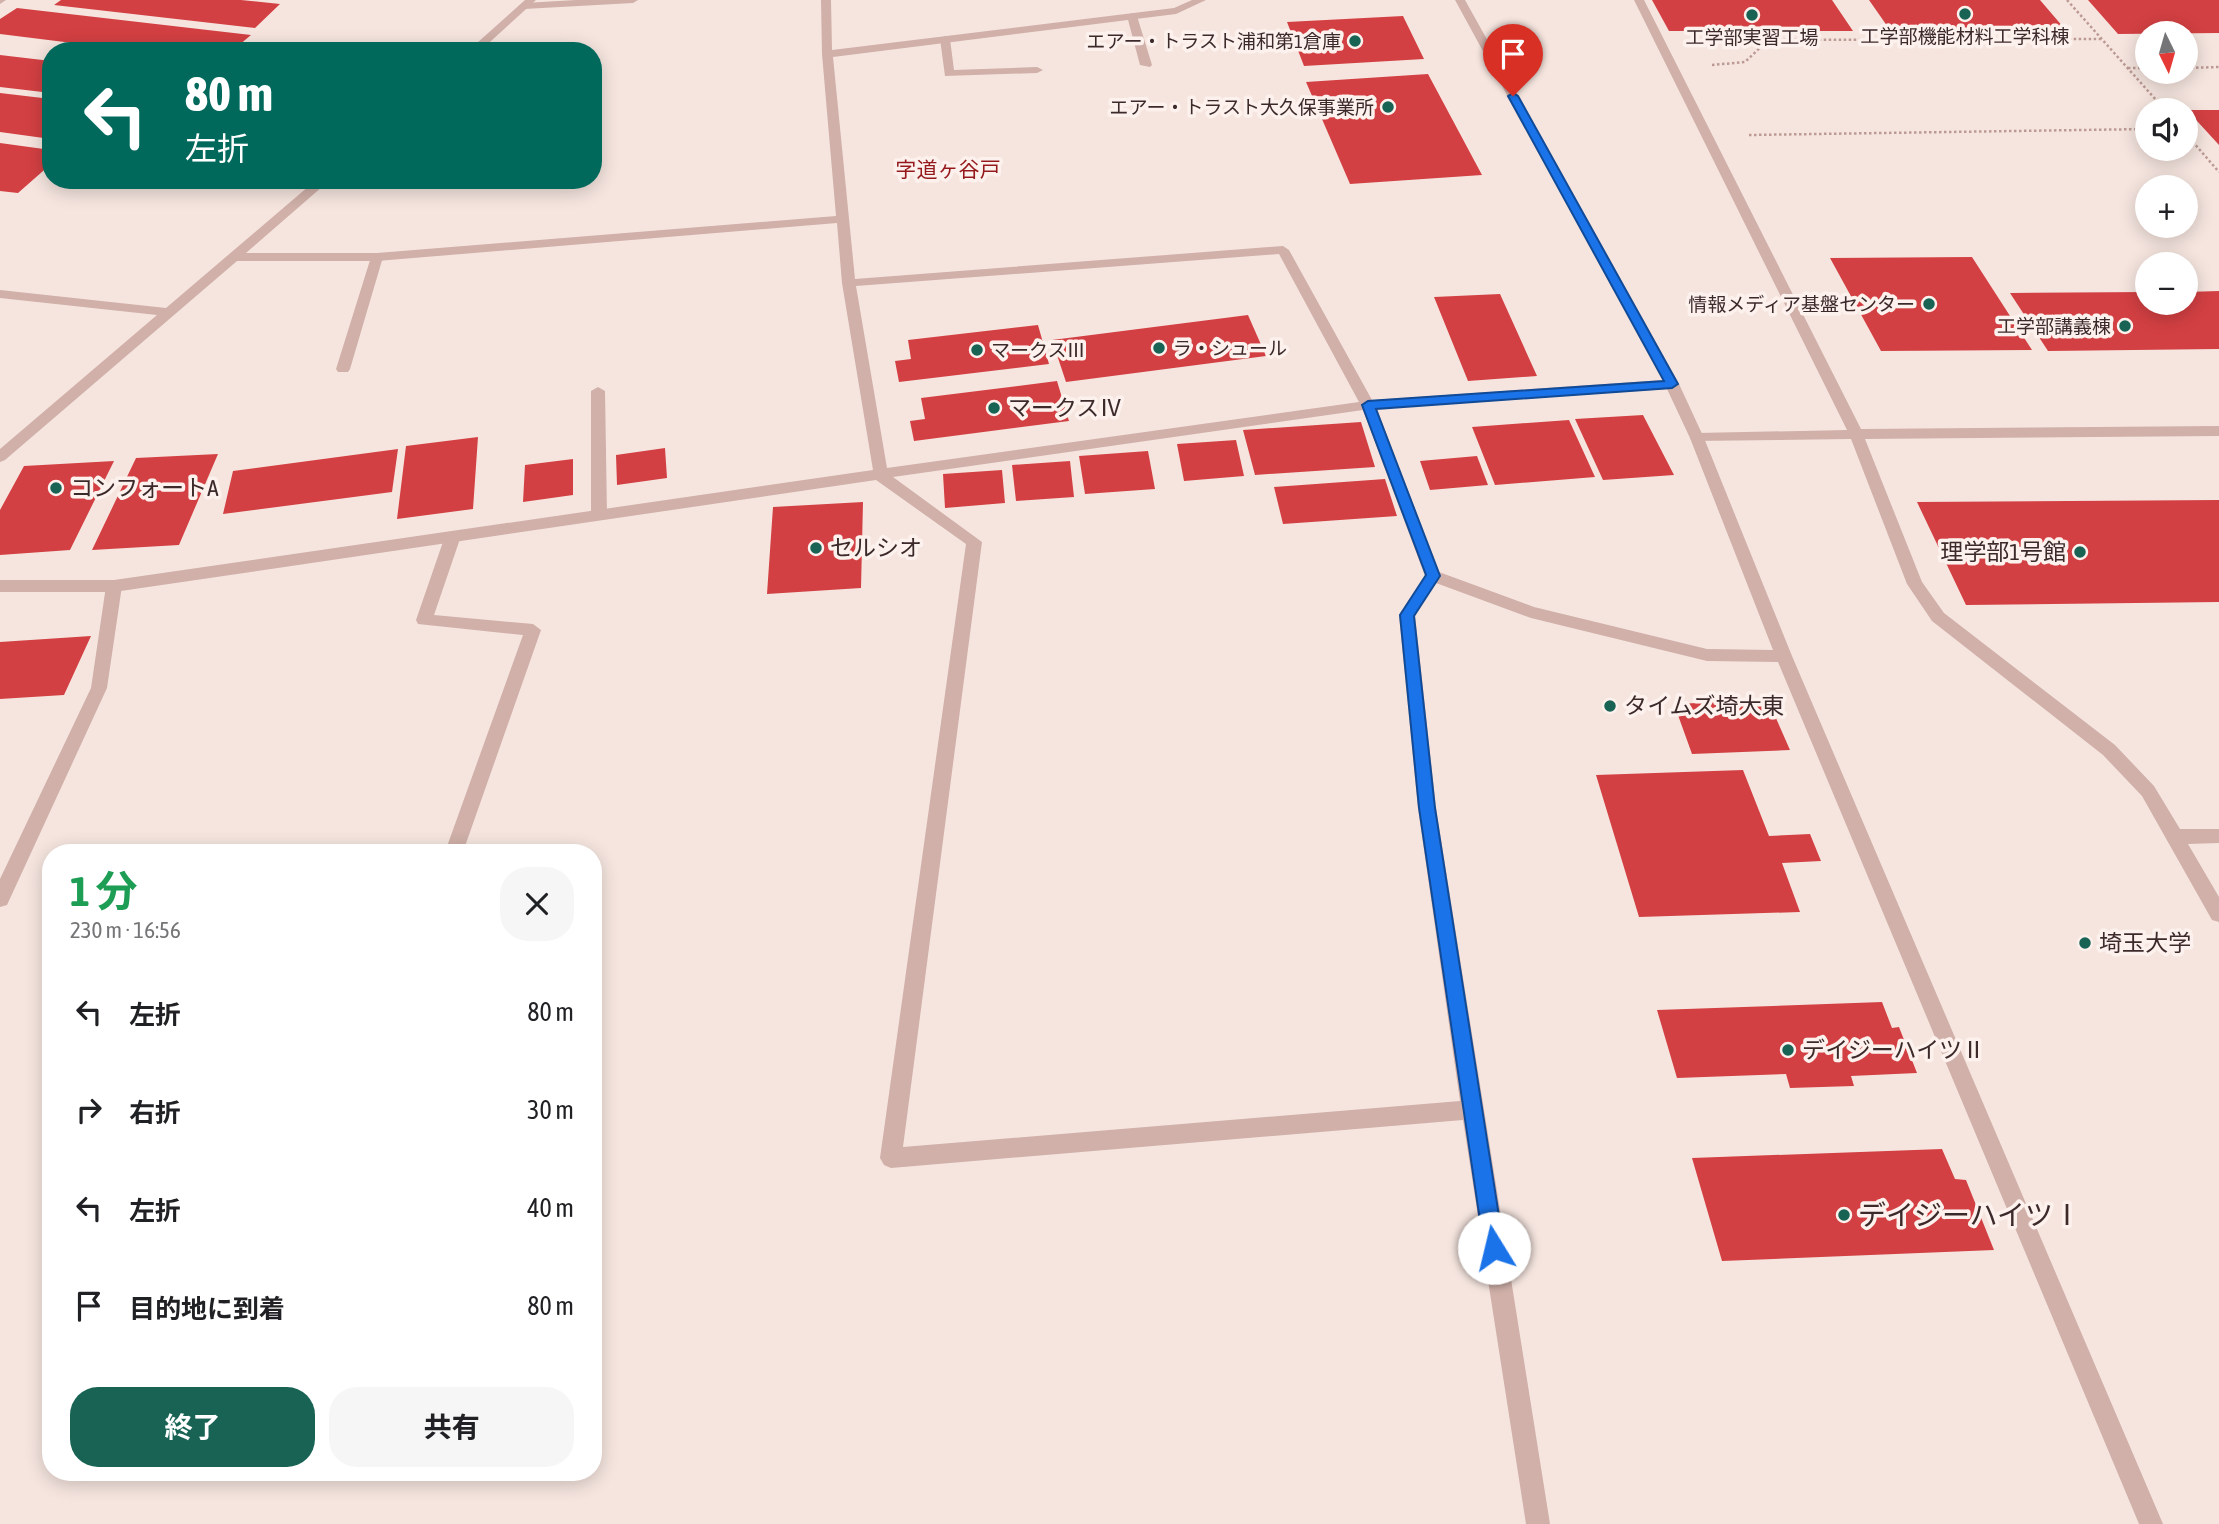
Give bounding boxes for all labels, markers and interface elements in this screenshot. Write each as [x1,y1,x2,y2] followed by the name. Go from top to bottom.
[1957,6,1973,22] marker: 工学部機能材料工学科棟
[1744,7,1760,23] marker: 工学部実習工場
[2135,21,2198,84] north arrow
[2135,21,2198,315] map controls
[1483,24,1543,96] pin
[1860,25,2070,47] place label: 工学部機能材料工学科棟
[1685,26,1819,48] place label: 工学部実習工場
[1087,30,1341,52] place label: エアー・トラスト浦和第1倉庫
[1347,33,1363,49] marker: エアー・トラスト浦和第1倉庫
[1494,35,1532,73] icon: arrive
[185,65,273,121] text: 80 m
[70,70,161,161] icon: left
[1110,96,1374,118] place label: エアー・トラスト大久保事業所
[2135,98,2198,161] button: sound
[1380,99,1396,115] marker: エアー・トラスト大久保事業所
[185,130,249,167] text: 左折
[896,157,1001,181] district label: 字道ヶ谷戸
[2135,175,2198,238] button: +
[2135,252,2198,315] button: −
[1688,293,1915,315] place label: 情報メディア基盤センター
[1921,296,1937,312] marker: 情報メディア基盤センター
[1997,315,2111,337] place label: 工学部講義棟
[2117,318,2133,334] marker: 工学部講義棟
[1173,337,1287,359] place label: ラ・シュール
[991,339,1085,361] place label: マークスⅢ
[1151,340,1167,356] marker: ラ・シュール
[969,342,985,358] marker: マークスⅢ
[1008,395,1122,421] place label: マークスⅣ
[986,400,1002,416] marker: マークスⅣ
[70,475,219,501] place label: コンフォートA
[48,480,64,496] marker: コンフォートA
[830,535,922,561] place label: セルシオ
[1940,539,2066,565] place label: 理学部1号館
[808,540,824,556] marker: セルシオ
[2072,544,2088,560] marker: 理学部1号館
[1624,693,1785,719] place label: タイムズ埼大東
[1602,698,1618,714] marker: タイムズ埼大東
[70,867,138,915] text: 1 分
[500,867,574,941] button: close
[70,917,181,943] text: 230 m · 16:56
[2099,930,2191,956] place label: 埼玉大学
[2077,935,2093,951] marker: 埼玉大学
[70,993,108,1031] icon: left
[527,997,574,1027] text: 80 m
[129,1000,181,1030] text: 左折
[1802,1037,1985,1063] place label: デイジーハイツⅡ
[1780,1042,1796,1058] marker: デイジーハイツⅡ
[70,1091,108,1129] icon: right
[527,1095,574,1125] text: 30 m
[129,1098,181,1128] text: 右折
[70,1189,108,1227] icon: left
[527,1193,574,1223] text: 40 m
[129,1196,181,1226] text: 左折
[1858,1199,2081,1231] place label: デイジーハイツⅠ
[1836,1207,1852,1223] marker: デイジーハイツⅠ
[1457,1211,1531,1285] position arrow
[70,1287,108,1325] icon: arrive
[527,1291,574,1321] text: 80 m
[129,1294,285,1324] text: 目的地に到着
[70,1387,315,1467] button: 終了
[329,1387,574,1467] button: 共有

